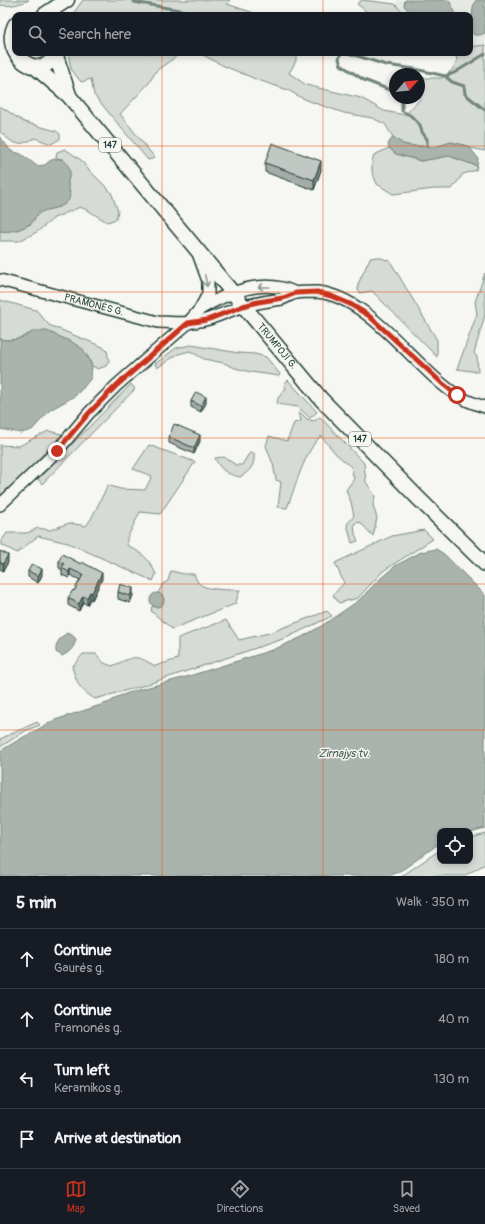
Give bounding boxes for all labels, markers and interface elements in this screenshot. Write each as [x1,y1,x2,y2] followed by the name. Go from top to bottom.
[12,12,473,56] search box
[26,23,48,45] icon: search
[58,25,131,44] text: Search here
[389,68,425,104] north arrow
[99,138,121,152] road number: 147
[203,274,211,287] one-way arrow
[258,283,271,291] one-way arrow
[63,291,125,319] street label: PRAMONĖS G.
[255,321,299,371] street label: TRUMPOJI G.
[448,386,466,404] route start
[349,432,371,446] road number: 147
[48,442,66,460] route end
[318,747,370,760] water label: Zirnajys tv.
[437,828,473,864] map controls
[437,828,473,864] button: locate
[16,892,56,913] text: 5 min
[396,894,469,910] text: Walk · 350 m
[54,941,112,960] text: Continue
[16,948,38,970] icon: ahead
[434,951,469,967] text: 180 m
[54,960,105,976] text: Gaurės g.
[54,1001,112,1020] text: Continue
[16,1008,38,1030] icon: ahead
[438,1011,469,1027] text: 40 m
[54,1020,122,1036] text: Pramonės g.
[54,1061,110,1080] text: Turn left
[16,1068,38,1090] icon: left
[433,1071,469,1087] text: 130 m
[54,1080,123,1096] text: Keramikos g.
[16,1128,38,1150] icon: arrive
[54,1129,181,1148] text: Arrive at destination
[65,1178,87,1215] tab: Map
[217,1178,263,1215] tab: Directions
[393,1178,420,1215] tab: Saved

